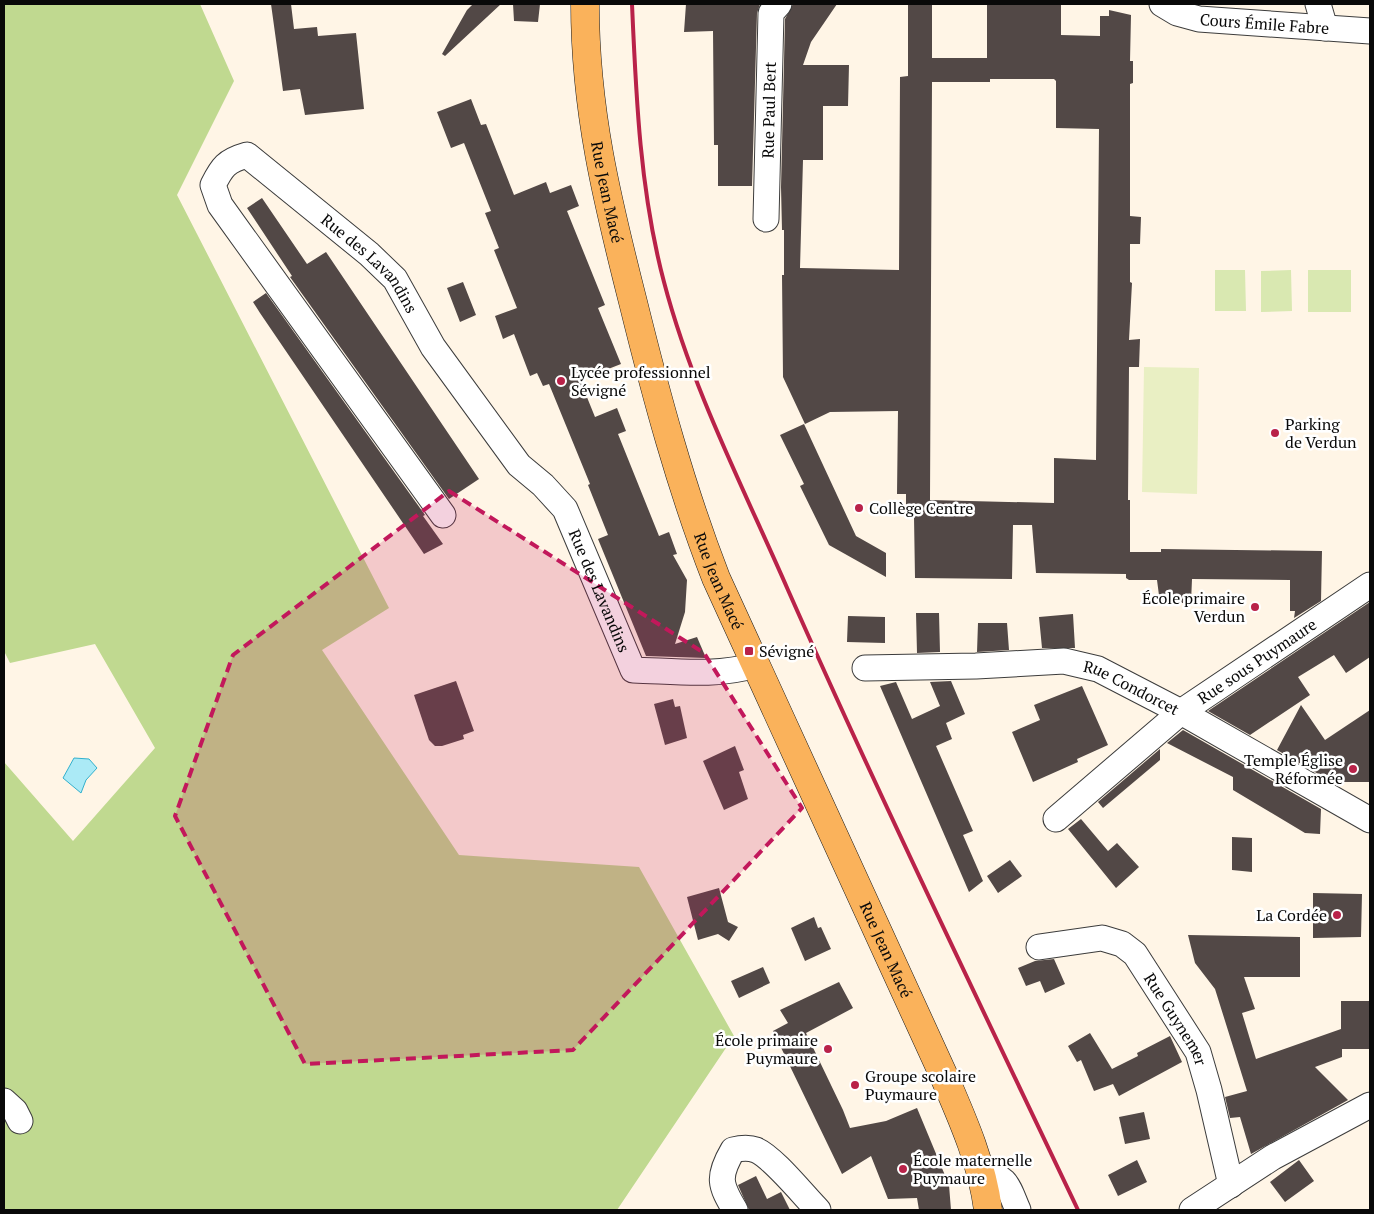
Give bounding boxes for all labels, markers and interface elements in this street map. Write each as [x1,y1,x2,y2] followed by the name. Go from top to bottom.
[1199,8,1330,39] street label: Cours Émile Fabre
[756,61,781,159] street label: Rue Paul Bert
[586,140,629,245] street label: Rue Jean Macé
[317,209,423,317] street label: Rue des Lavandins
[571,361,711,401] place label: Lycée professionnel Sévigné
[555,375,567,387] marker: Lycée professionnel Sévigné
[1285,413,1357,453] place label: Parking de Verdun
[1269,427,1281,439] marker: Parking de Verdun
[869,497,973,519] place label: Collège Centre
[853,502,865,514] marker: Collège Centre
[564,526,635,656] street label: Rue des Lavandins
[689,529,749,633] street label: Rue Jean Macé
[1142,587,1245,627] place label: École primaire Verdun
[1249,601,1261,613] marker: École primaire Verdun
[1193,613,1321,709] street label: Rue sous Puymaure
[759,640,814,662] place label: Sévigné
[743,645,755,657] marker: Sévigné
[1081,655,1183,720] street label: Rue Condorcet
[1244,749,1343,789] place label: Temple Église Réformée
[1347,763,1359,775] marker: Temple Église Réformée
[855,898,918,1001] street label: Rue Jean Macé
[1256,904,1327,926] place label: La Cordée
[1331,909,1343,921] marker: La Cordée
[1139,969,1212,1069] street label: Rue Guynemer
[715,1029,818,1069] place label: École primaire Puymaure
[822,1043,834,1055] marker: École primaire Puymaure
[865,1065,976,1105] place label: Groupe scolaire Puymaure
[849,1079,861,1091] marker: Groupe scolaire Puymaure
[913,1149,1032,1189] place label: École maternelle Puymaure
[897,1163,909,1175] marker: École maternelle Puymaure

